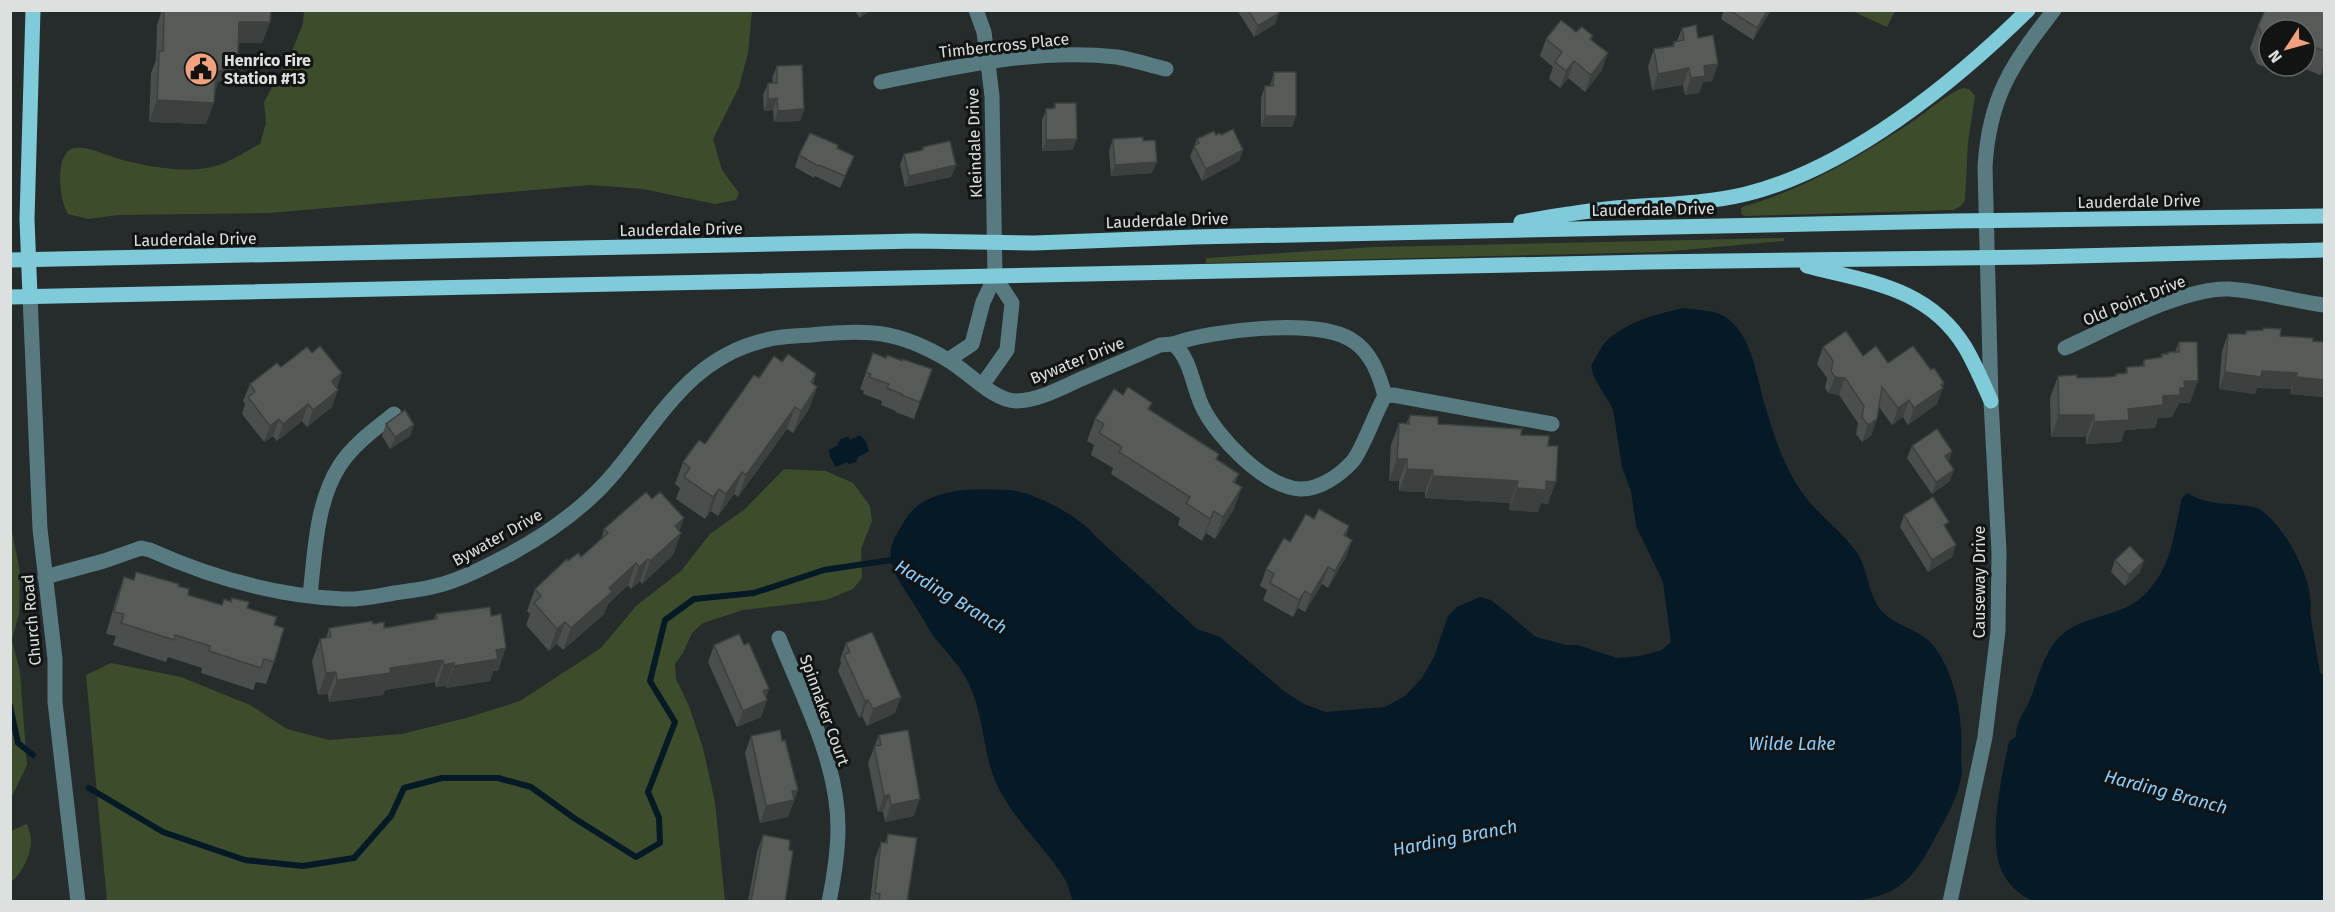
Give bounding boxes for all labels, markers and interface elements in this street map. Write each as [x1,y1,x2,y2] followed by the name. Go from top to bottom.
[2257,18,2317,78] north arrow
[938,29,1070,62] street label: Timbercross Place
[2264,47,2286,66] text: N
[183,51,219,87] public building icon: Henrico Fire Station #13
[224,51,311,88] place label: Henrico Fire Station #13
[963,88,986,198] street label: Kleindale Drive
[2077,191,2201,212] street label: Lauderdale Drive
[1591,199,1715,220] street label: Lauderdale Drive
[1105,209,1229,232] street label: Lauderdale Drive
[619,219,743,240] street label: Lauderdale Drive
[133,229,257,250] street label: Lauderdale Drive
[2080,271,2188,330] street label: Old Point Drive
[1027,333,1127,388] street label: Bywater Drive
[449,505,545,570] street label: Bywater Drive
[1970,526,1989,638] street label: Causeway Drive
[891,555,1011,639] water label: Harding Branch
[18,574,45,666] street label: Church Road
[796,652,853,768] street label: Spinnaker Court
[1748,733,1836,755] water label: Wilde Lake
[2102,765,2230,819] water label: Harding Branch
[1391,815,1519,861] water label: Harding Branch

